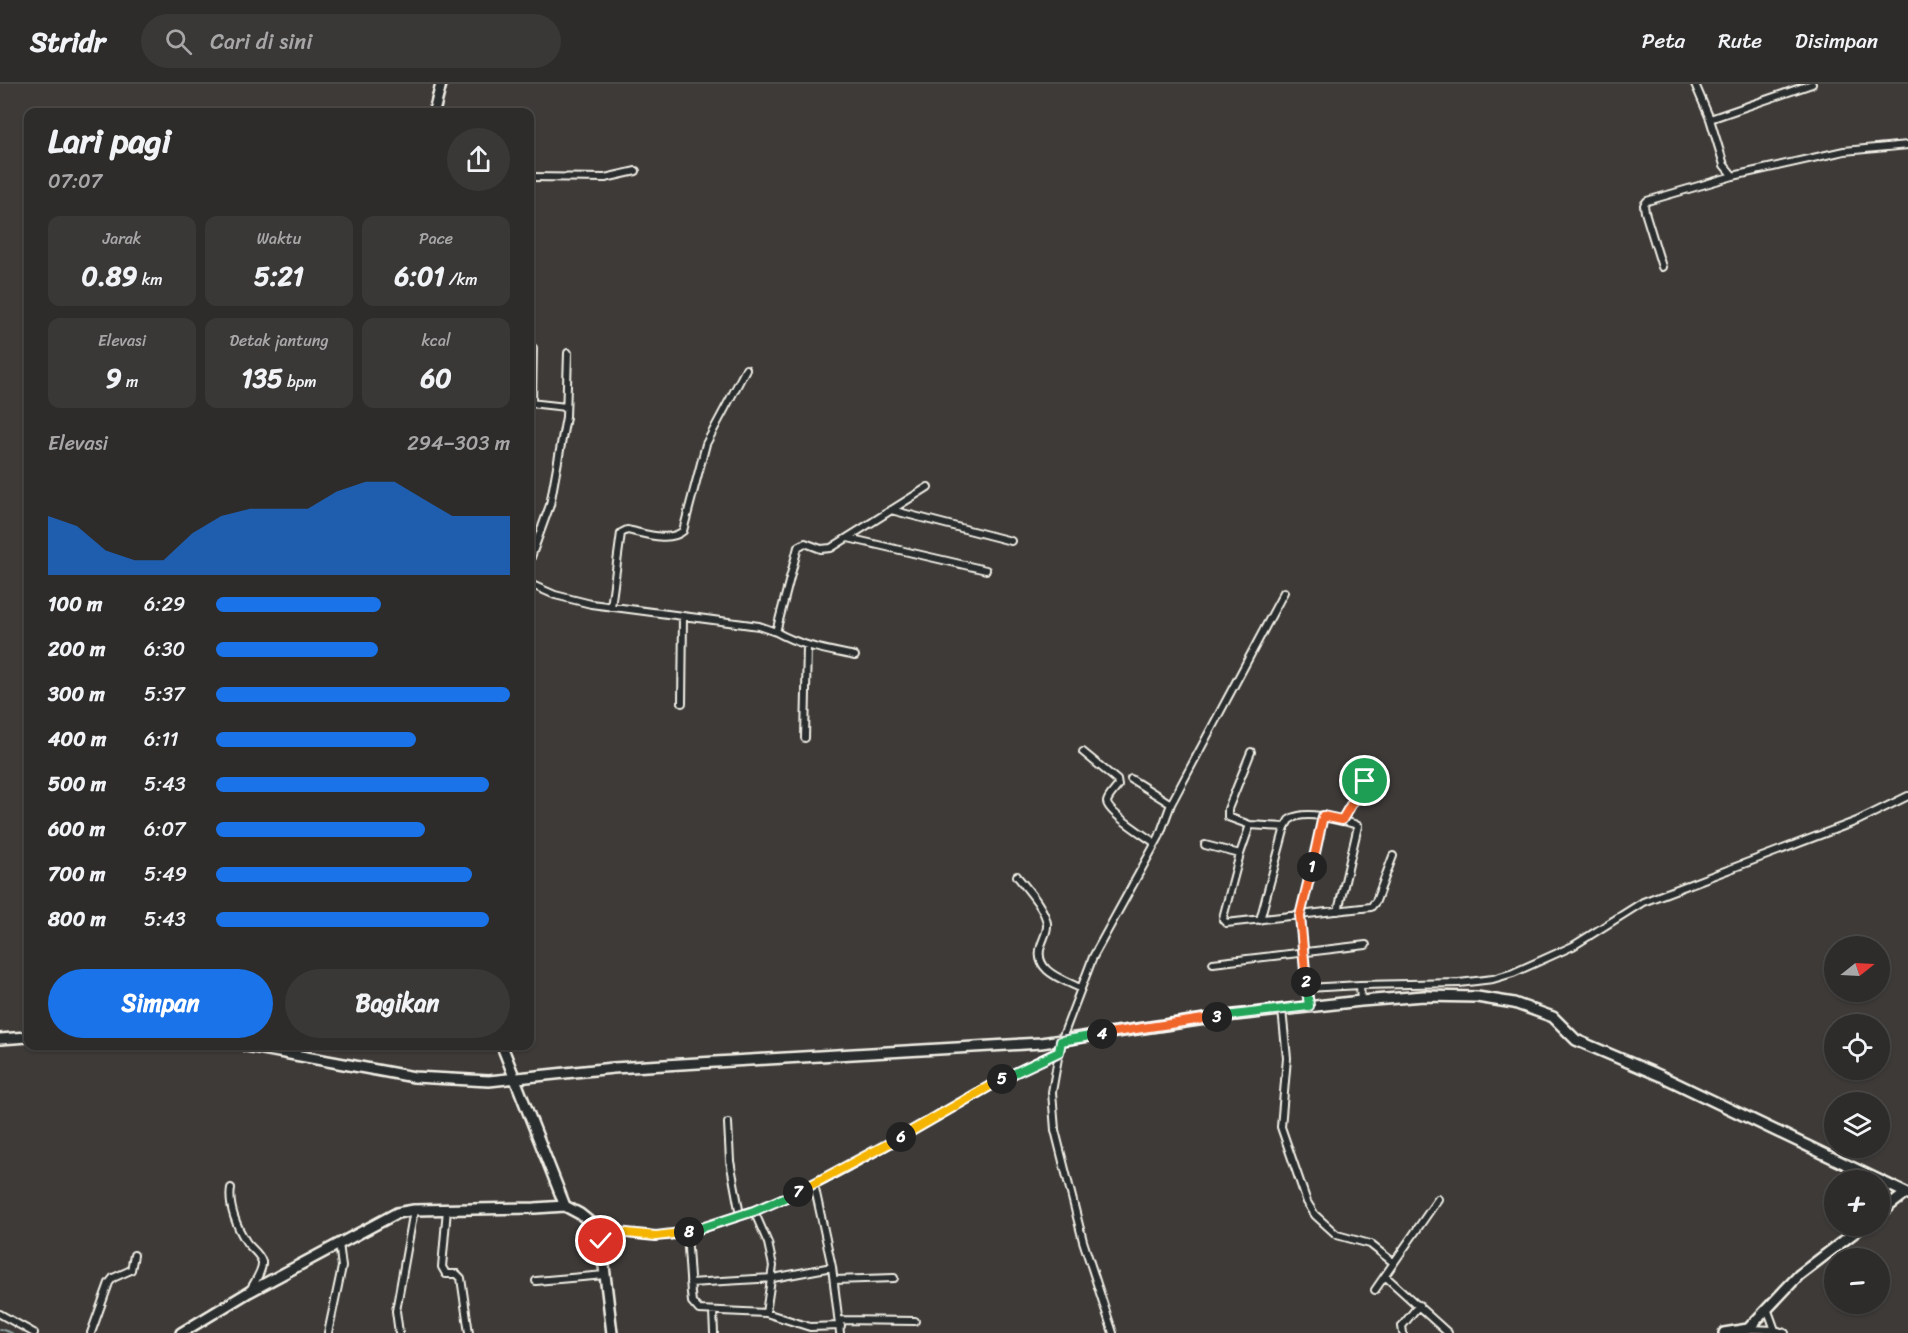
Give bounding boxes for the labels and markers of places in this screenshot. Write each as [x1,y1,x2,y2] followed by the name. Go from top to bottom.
[1339,755,1390,806] pin
[1297,852,1327,882] pin: 1
[1291,967,1321,997] pin: 2
[1202,1002,1232,1032] pin: 3
[1087,1019,1117,1049] pin: 4
[987,1064,1017,1094] pin: 5
[886,1122,916,1152] pin: 6
[783,1177,813,1207] pin: 7
[575,1215,626,1266] pin
[674,1217,704,1247] pin: 8

